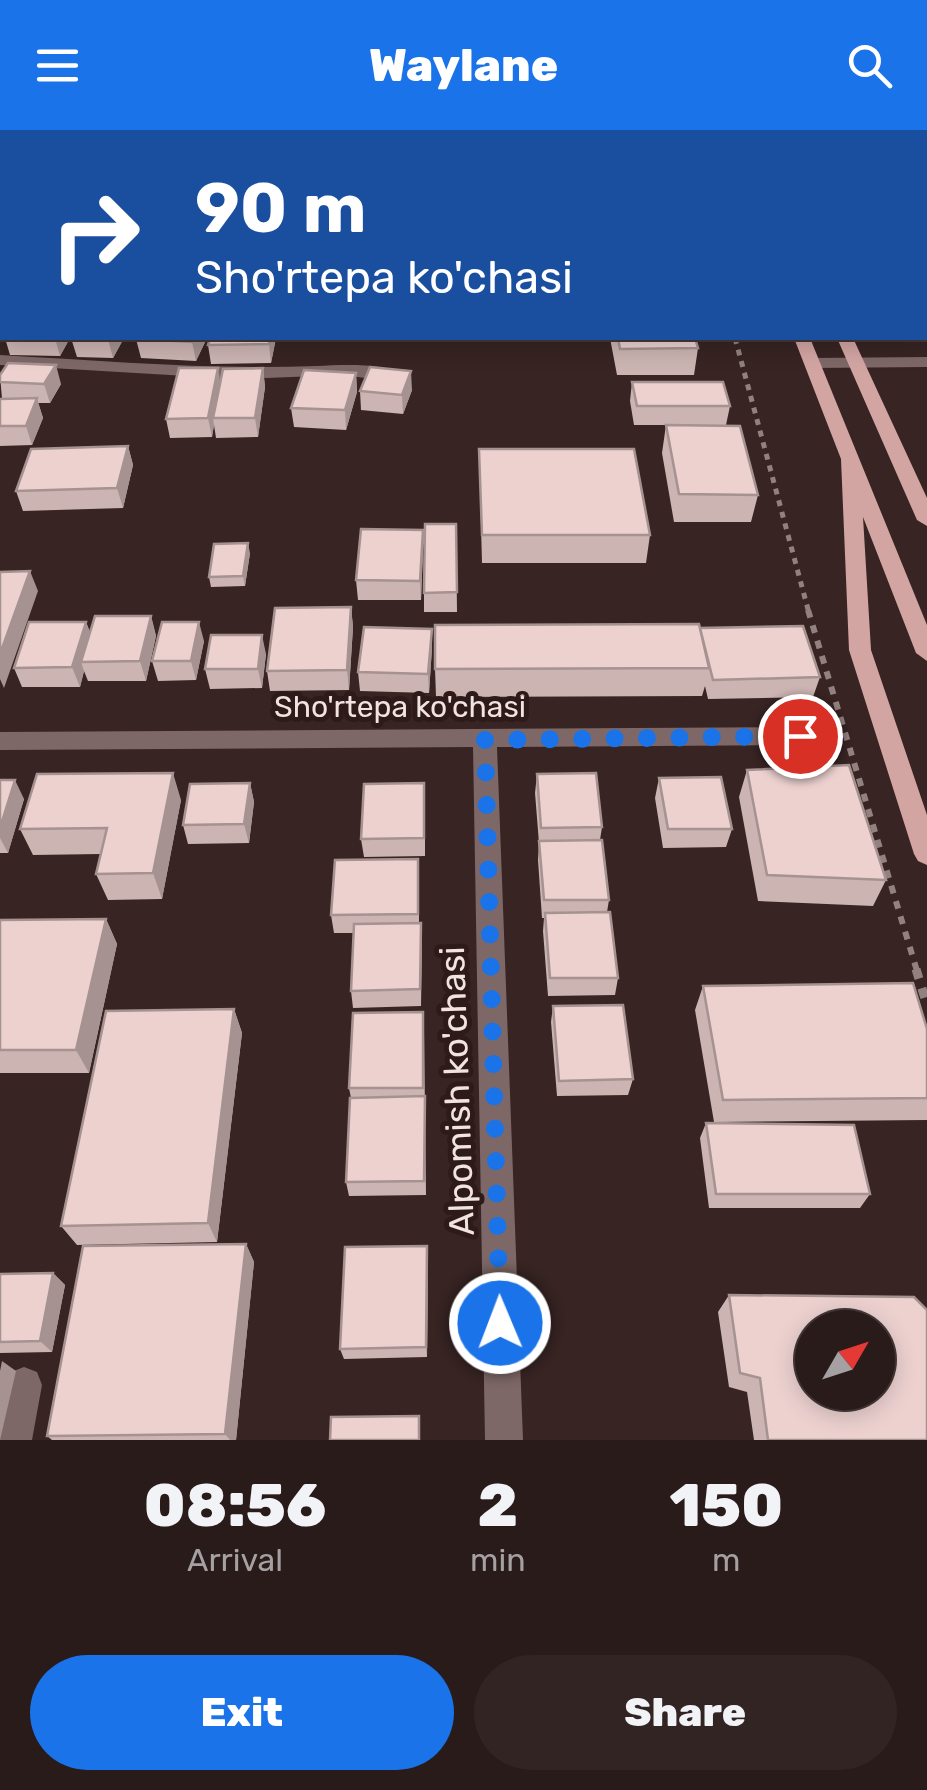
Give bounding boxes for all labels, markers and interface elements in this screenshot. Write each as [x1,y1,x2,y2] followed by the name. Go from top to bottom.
[30,38,85,93] icon: menu
[842,38,897,93] icon: search
[369,39,558,92] text: Waylane
[195,167,367,250] text: 90 m
[30,170,160,300] icon: right
[195,251,573,304] text: Sho'rtepa ko'chasi
[274,689,526,725] street label: Sho'rtepa ko'chasi
[758,694,843,779] pin
[773,709,828,764] icon: arrive
[431,946,483,1236] street label: Alpomish ko'chasi
[448,1271,552,1375] position arrow
[795,1310,895,1410] north arrow
[795,1310,895,1410] map controls
[144,1470,326,1541] text: 08:56
[478,1470,518,1541] text: 2
[669,1470,783,1541] text: 150
[187,1541,283,1579] text: Arrival
[470,1541,526,1579] text: min
[712,1541,741,1579] text: m
[30,1655,454,1770] button: Exit
[474,1655,897,1770] button: Share

